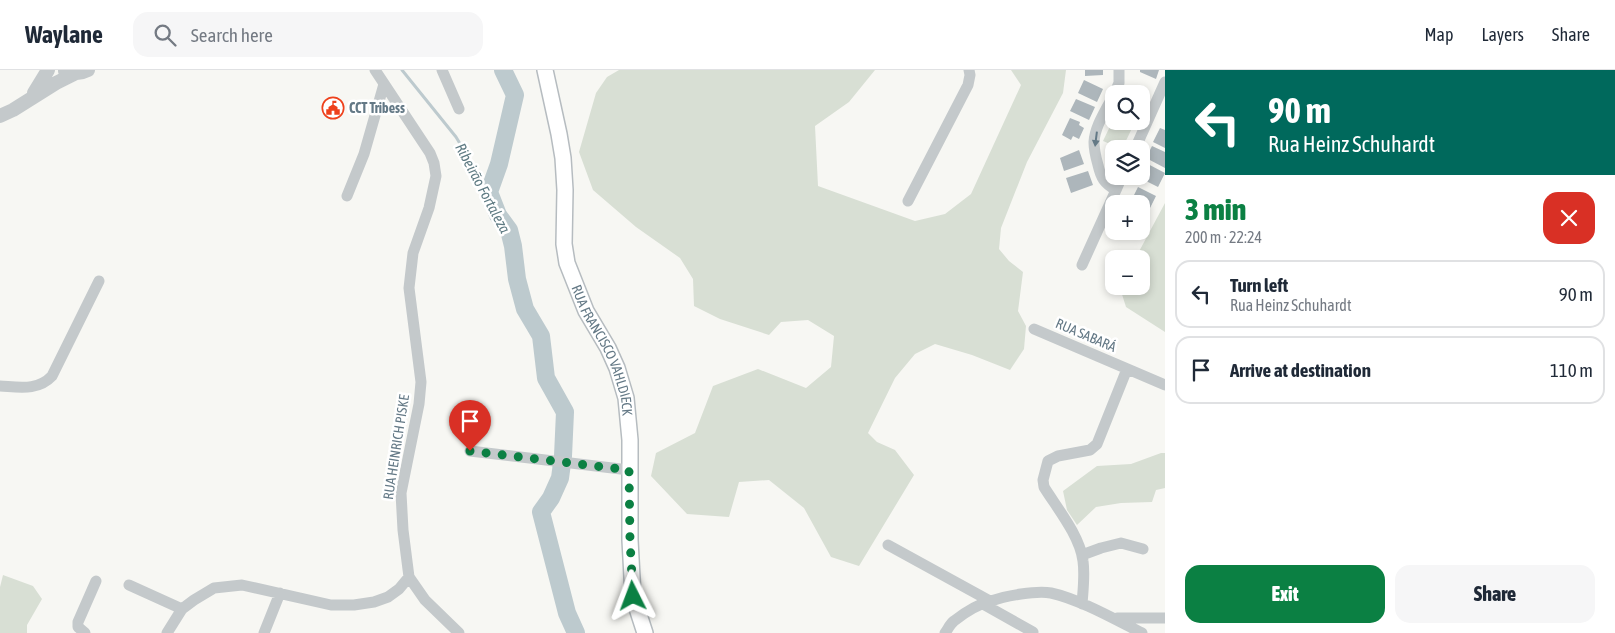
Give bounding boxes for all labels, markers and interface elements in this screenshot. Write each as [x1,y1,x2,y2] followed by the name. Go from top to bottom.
[133,12,483,57] search box
[25,21,103,48] text: Waylane
[151,21,179,49] icon: search
[191,24,273,46] text: Search here
[1424,24,1453,45] text: Map
[1481,24,1524,45] text: Layers
[1552,24,1590,45] text: Share
[1105,85,1150,295] map controls
[1105,85,1150,130] button: search
[1185,90,1250,155] icon: left
[1268,90,1331,130] text: 90 m
[321,96,345,120] public building icon: CCT Tribess
[349,100,405,116] place label: CCT Tribess
[1092,131,1100,147] one-way arrow
[1268,131,1435,157] text: Rua Heinz Schuhardt
[452,140,514,236] water label: Ribeirão Fortaleza
[1105,140,1150,185] button: layers
[1185,192,1246,226] text: 3 min
[1543,192,1595,244] button: close
[1105,195,1150,240] button: +
[1185,228,1262,246] text: 200 m · 22:24
[1105,250,1150,295] button: −
[1230,274,1288,296] text: Turn left
[1187,280,1215,308] icon: left
[568,283,636,416] street label: RUA FRANCISCO VAHLDIECK
[1559,283,1593,305] text: 90 m
[1230,296,1352,314] text: Rua Heinz Schuhardt
[1053,315,1119,355] street label: RUA SABARÁ
[1187,356,1215,384] icon: arrive
[1230,359,1371,381] text: Arrive at destination
[1550,359,1593,381] text: 110 m
[380,393,412,501] street label: RUA HEINRICH PISKE
[449,400,491,451] pin
[456,407,484,435] icon: arrive
[1185,565,1385,623] button: Exit
[1395,565,1595,623] button: Share
[606,569,658,621] position arrow

